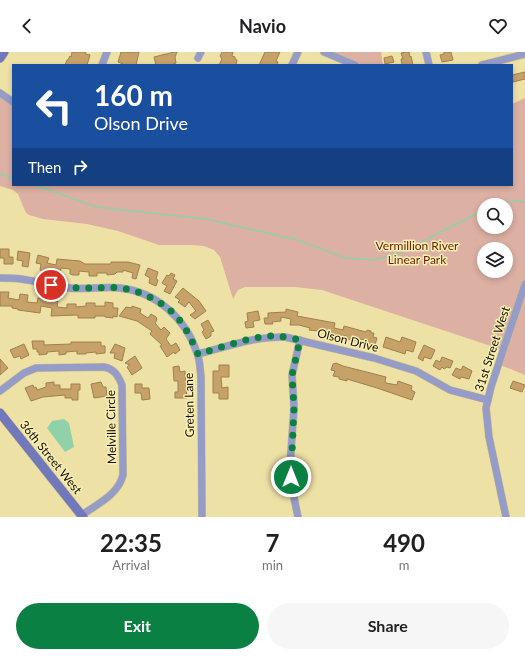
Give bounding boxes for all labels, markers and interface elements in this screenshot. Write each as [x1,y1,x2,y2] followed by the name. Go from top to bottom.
[16,15,38,37] icon: back
[239,15,286,37] text: Navio
[487,15,509,37] icon: heart
[94,78,173,112] text: 160 m
[28,80,80,132] icon: left
[94,112,188,134] text: Olson Drive
[69,156,91,178] icon: right
[28,158,61,176] text: Then
[477,198,513,278] map controls
[477,198,513,234] button: search
[376,238,459,267] park label: Vermillion River Linear Park
[477,242,513,278] button: layers
[34,268,68,302] pin
[40,274,62,296] icon: arrive
[471,304,513,393] street label: 31st Street West
[316,325,380,355] street label: Olson Drive
[181,373,197,437] street label: Greten Lane
[103,390,119,464] street label: Melville Circle
[17,417,86,497] street label: 36th Street West
[270,456,312,498] position arrow
[100,528,162,557] text: 22:35
[266,528,280,557] text: 7
[383,528,425,557] text: 490
[112,557,150,573] text: Arrival
[262,557,283,573] text: min
[399,557,409,573] text: m
[16,603,259,649] button: Exit
[267,603,509,649] button: Share

